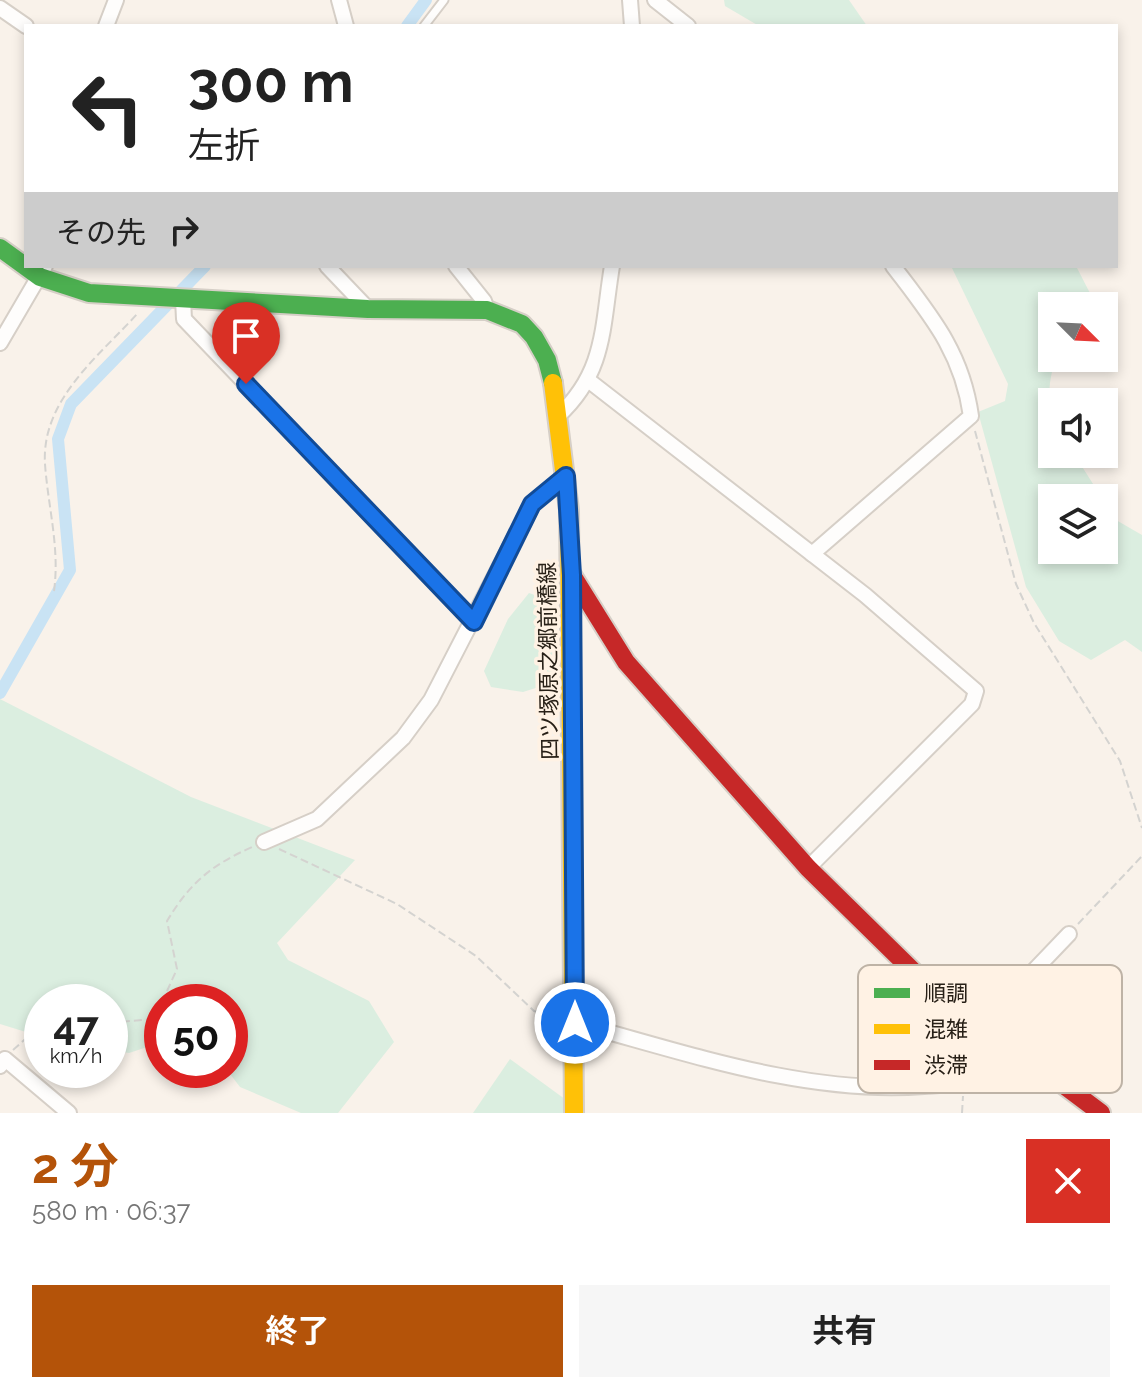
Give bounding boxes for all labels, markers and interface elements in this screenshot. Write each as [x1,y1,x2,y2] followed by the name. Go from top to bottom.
[188,49,354,115] text: 300 m
[56,56,160,160] icon: left
[188,124,260,166] text: 左折
[162,208,206,252] icon: right
[56,215,146,250] text: その先
[1038,292,1118,372] north arrow
[1038,292,1118,564] map controls
[212,302,280,384] pin
[224,314,268,358] icon: arrive
[1038,388,1118,468] button: sound
[1038,484,1118,564] button: layers
[533,562,563,760] street label: 四ツ塚原之郷前橋線
[858,965,1122,1093] legend
[924,980,968,1006] text: 順調
[533,981,617,1065] position arrow
[144,984,248,1088] speed limit sign: 50
[53,1002,99,1049] text: 47
[924,1016,968,1042] text: 混雑
[50,1044,102,1068] text: km/h
[924,1052,968,1078] text: 渋滞
[32,1138,119,1194] text: 2 分
[1026,1139,1110,1223] button: close
[32,1196,190,1226] text: 580 m · 06:37
[32,1285,563,1377] button: 終了
[579,1285,1110,1377] button: 共有

